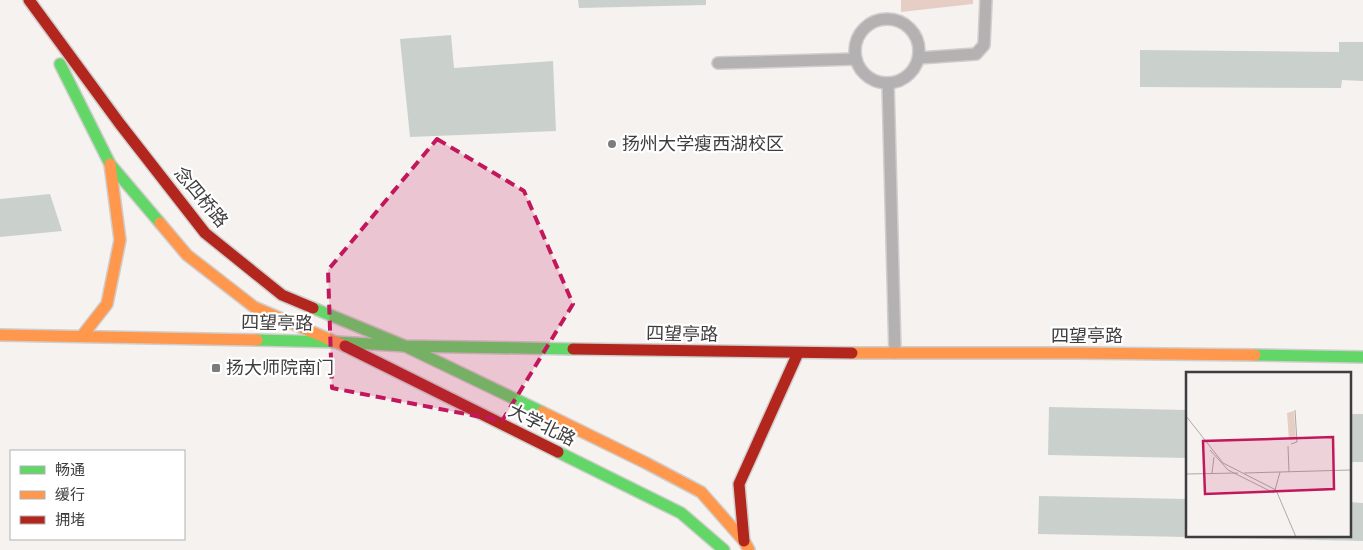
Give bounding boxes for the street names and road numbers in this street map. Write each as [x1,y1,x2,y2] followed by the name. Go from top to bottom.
[169,162,233,232] street label: 念四桥路
[241,311,313,335] street label: 四望亭路
[646,322,718,346] street label: 四望亭路
[1051,325,1123,347] street label: 四望亭路
[505,399,579,451] street label: 大学北路

